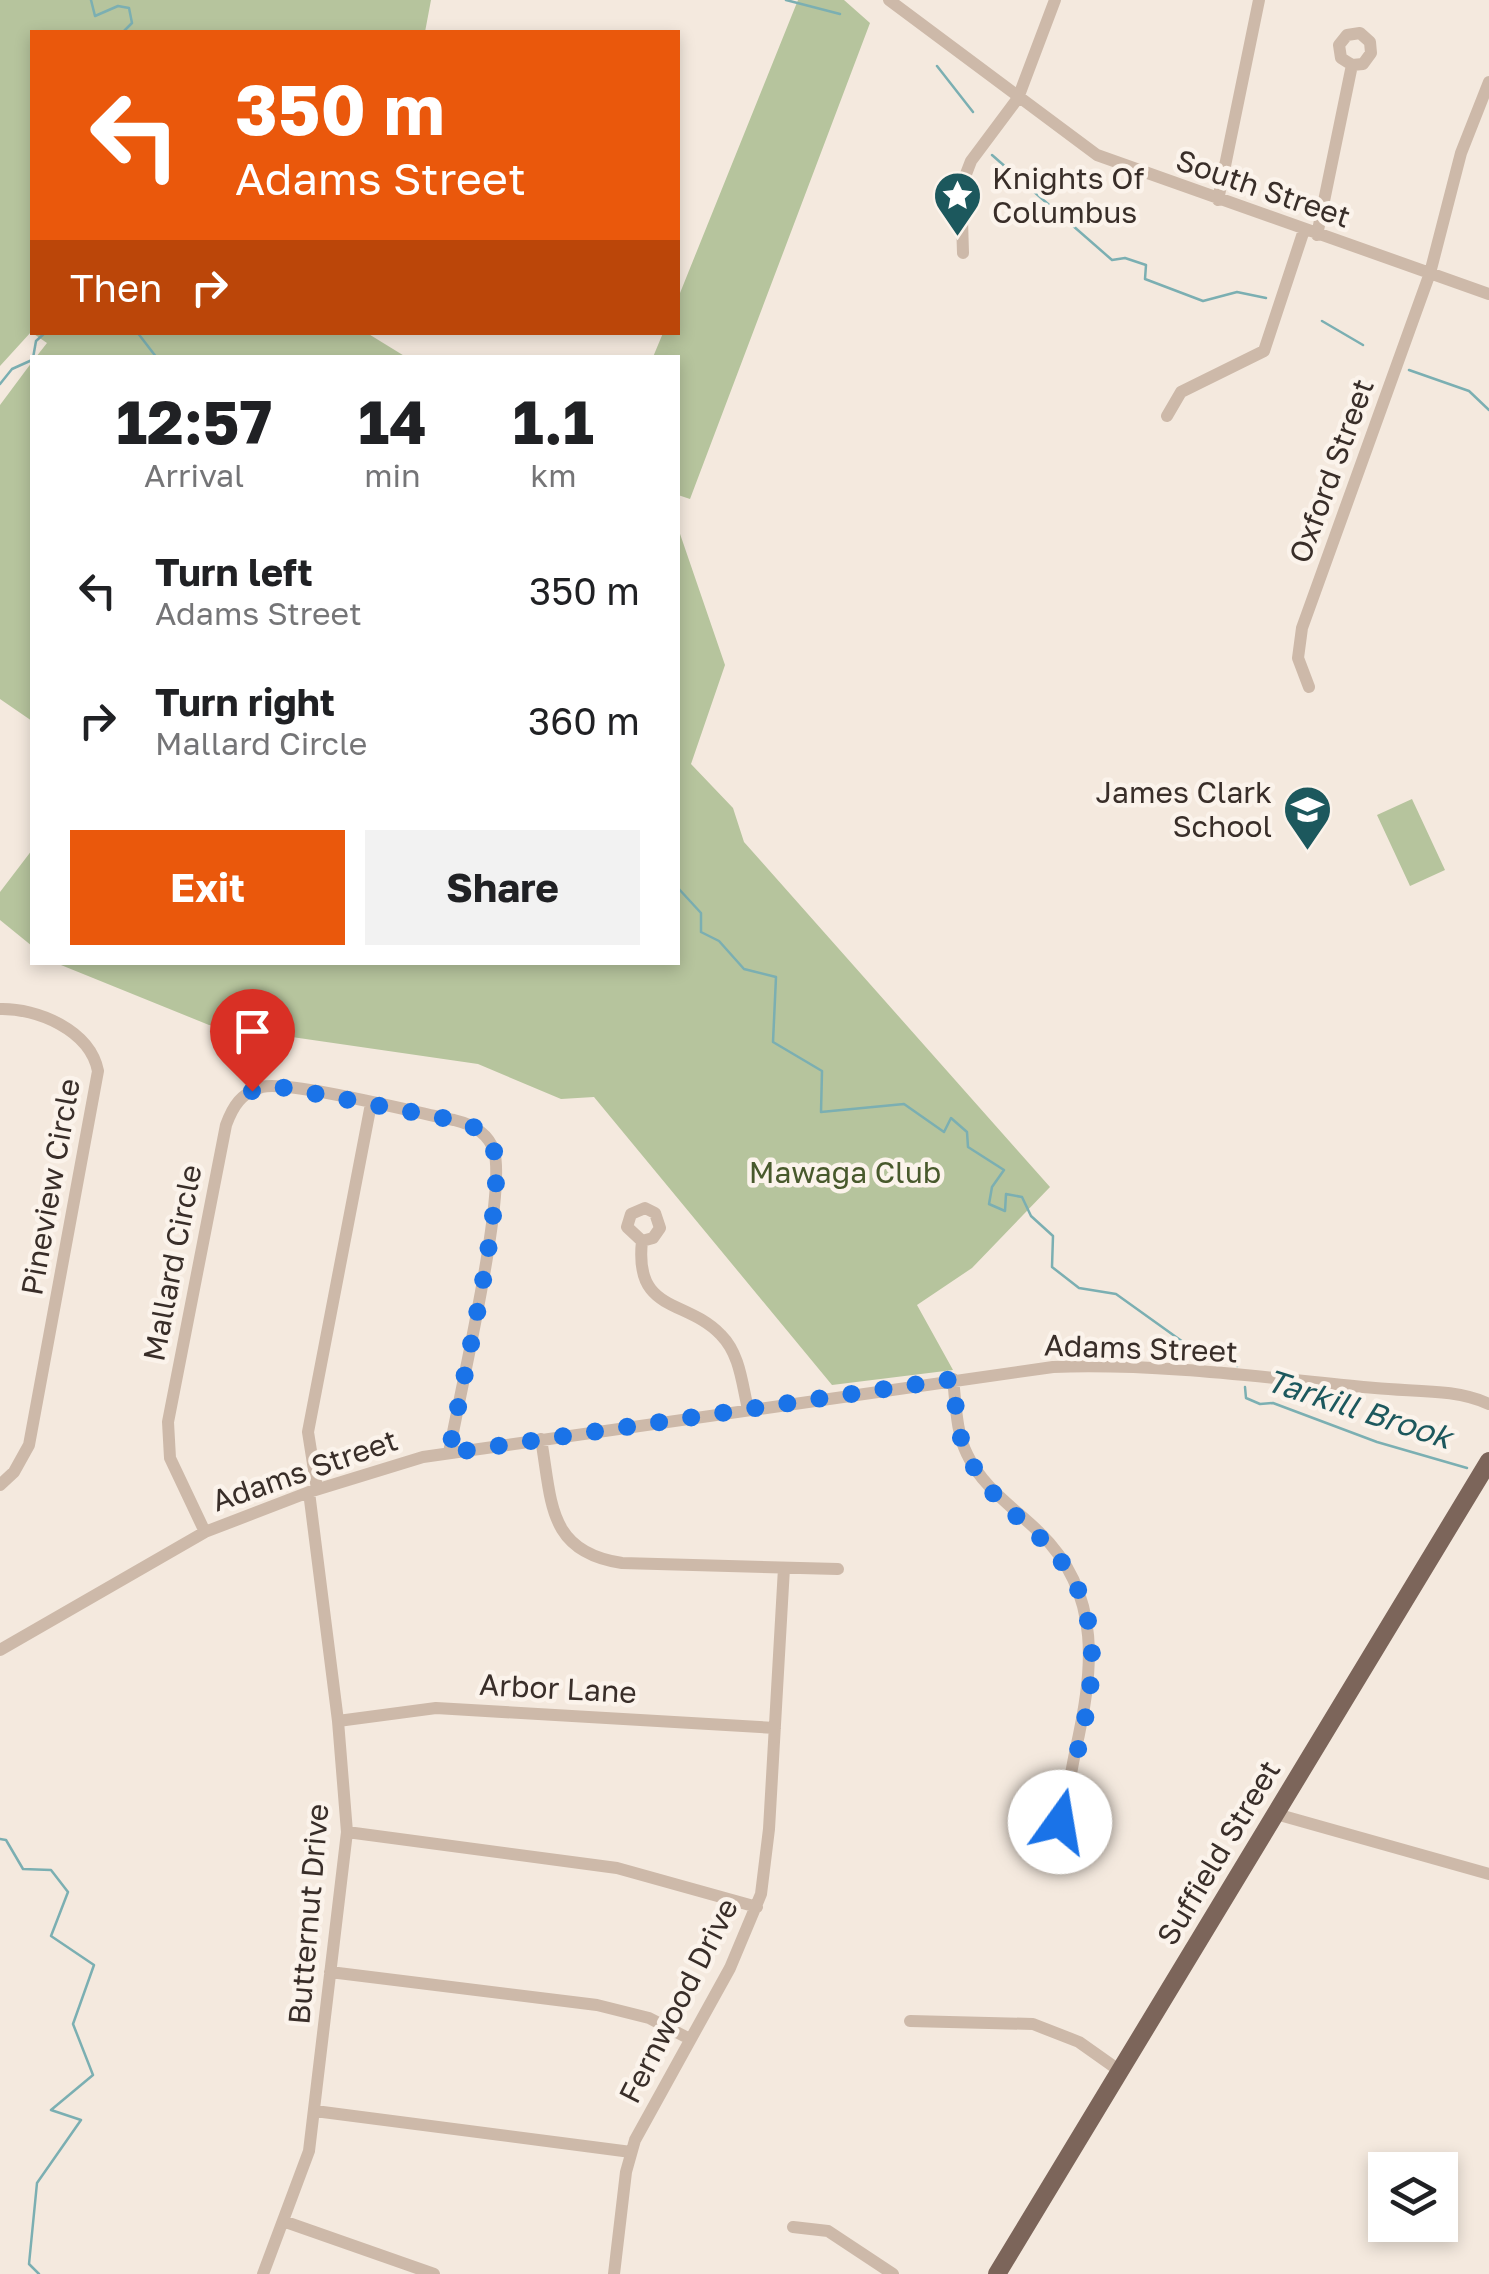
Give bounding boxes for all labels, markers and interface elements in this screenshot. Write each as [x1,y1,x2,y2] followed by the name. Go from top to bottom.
[235,66,445,150] text: 350 m
[70,70,200,200] icon: left
[1171,141,1355,235] street label: South Street
[235,151,526,205] text: Adams Street
[992,160,1144,230] place label: Knights Of Columbus
[931,170,983,238] place icon: Knights Of Columbus
[182,260,237,315] icon: right
[70,265,162,310] text: Then
[1281,374,1381,568] street label: Oxford Street
[116,385,272,457] text: 12:57
[358,385,427,457] text: 14
[513,385,594,457] text: 1.1
[144,456,244,494] text: Arrival
[364,456,421,494] text: min
[530,456,577,494] text: km
[155,549,313,594] text: Turn left
[70,563,125,618] icon: left
[529,568,640,613] text: 350 m
[155,594,362,632] text: Adams Street
[155,679,335,724] text: Turn right
[70,693,125,748] icon: right
[528,698,640,743] text: 360 m
[155,724,367,762] text: Mallard Circle
[1095,774,1272,844] place label: James Clark School
[1281,784,1333,852] school or university icon: James Clark School
[70,830,345,945] button: Exit
[365,830,640,945] button: Share
[210,989,295,1092] pin
[225,1004,280,1059] icon: arrive
[13,1076,87,1298] street label: Pineview Circle
[749,1154,941,1190] park label: Mawaga Club
[135,1162,209,1364] street label: Mallard Circle
[1043,1327,1239,1369] street label: Adams Street
[1262,1360,1460,1457] water label: Tarkill Brook
[207,1421,402,1519] street label: Adams Street
[478,1666,638,1710] street label: Arbor Lane
[1149,1754,1287,1951] street label: Suffield Street
[1008,1770,1112,1874] position arrow
[280,1802,336,2026] street label: Butternut Drive
[611,1892,745,2109] street label: Fernwood Drive
[1368,2152,1458,2242] map controls
[1368,2152,1458,2242] button: layers

